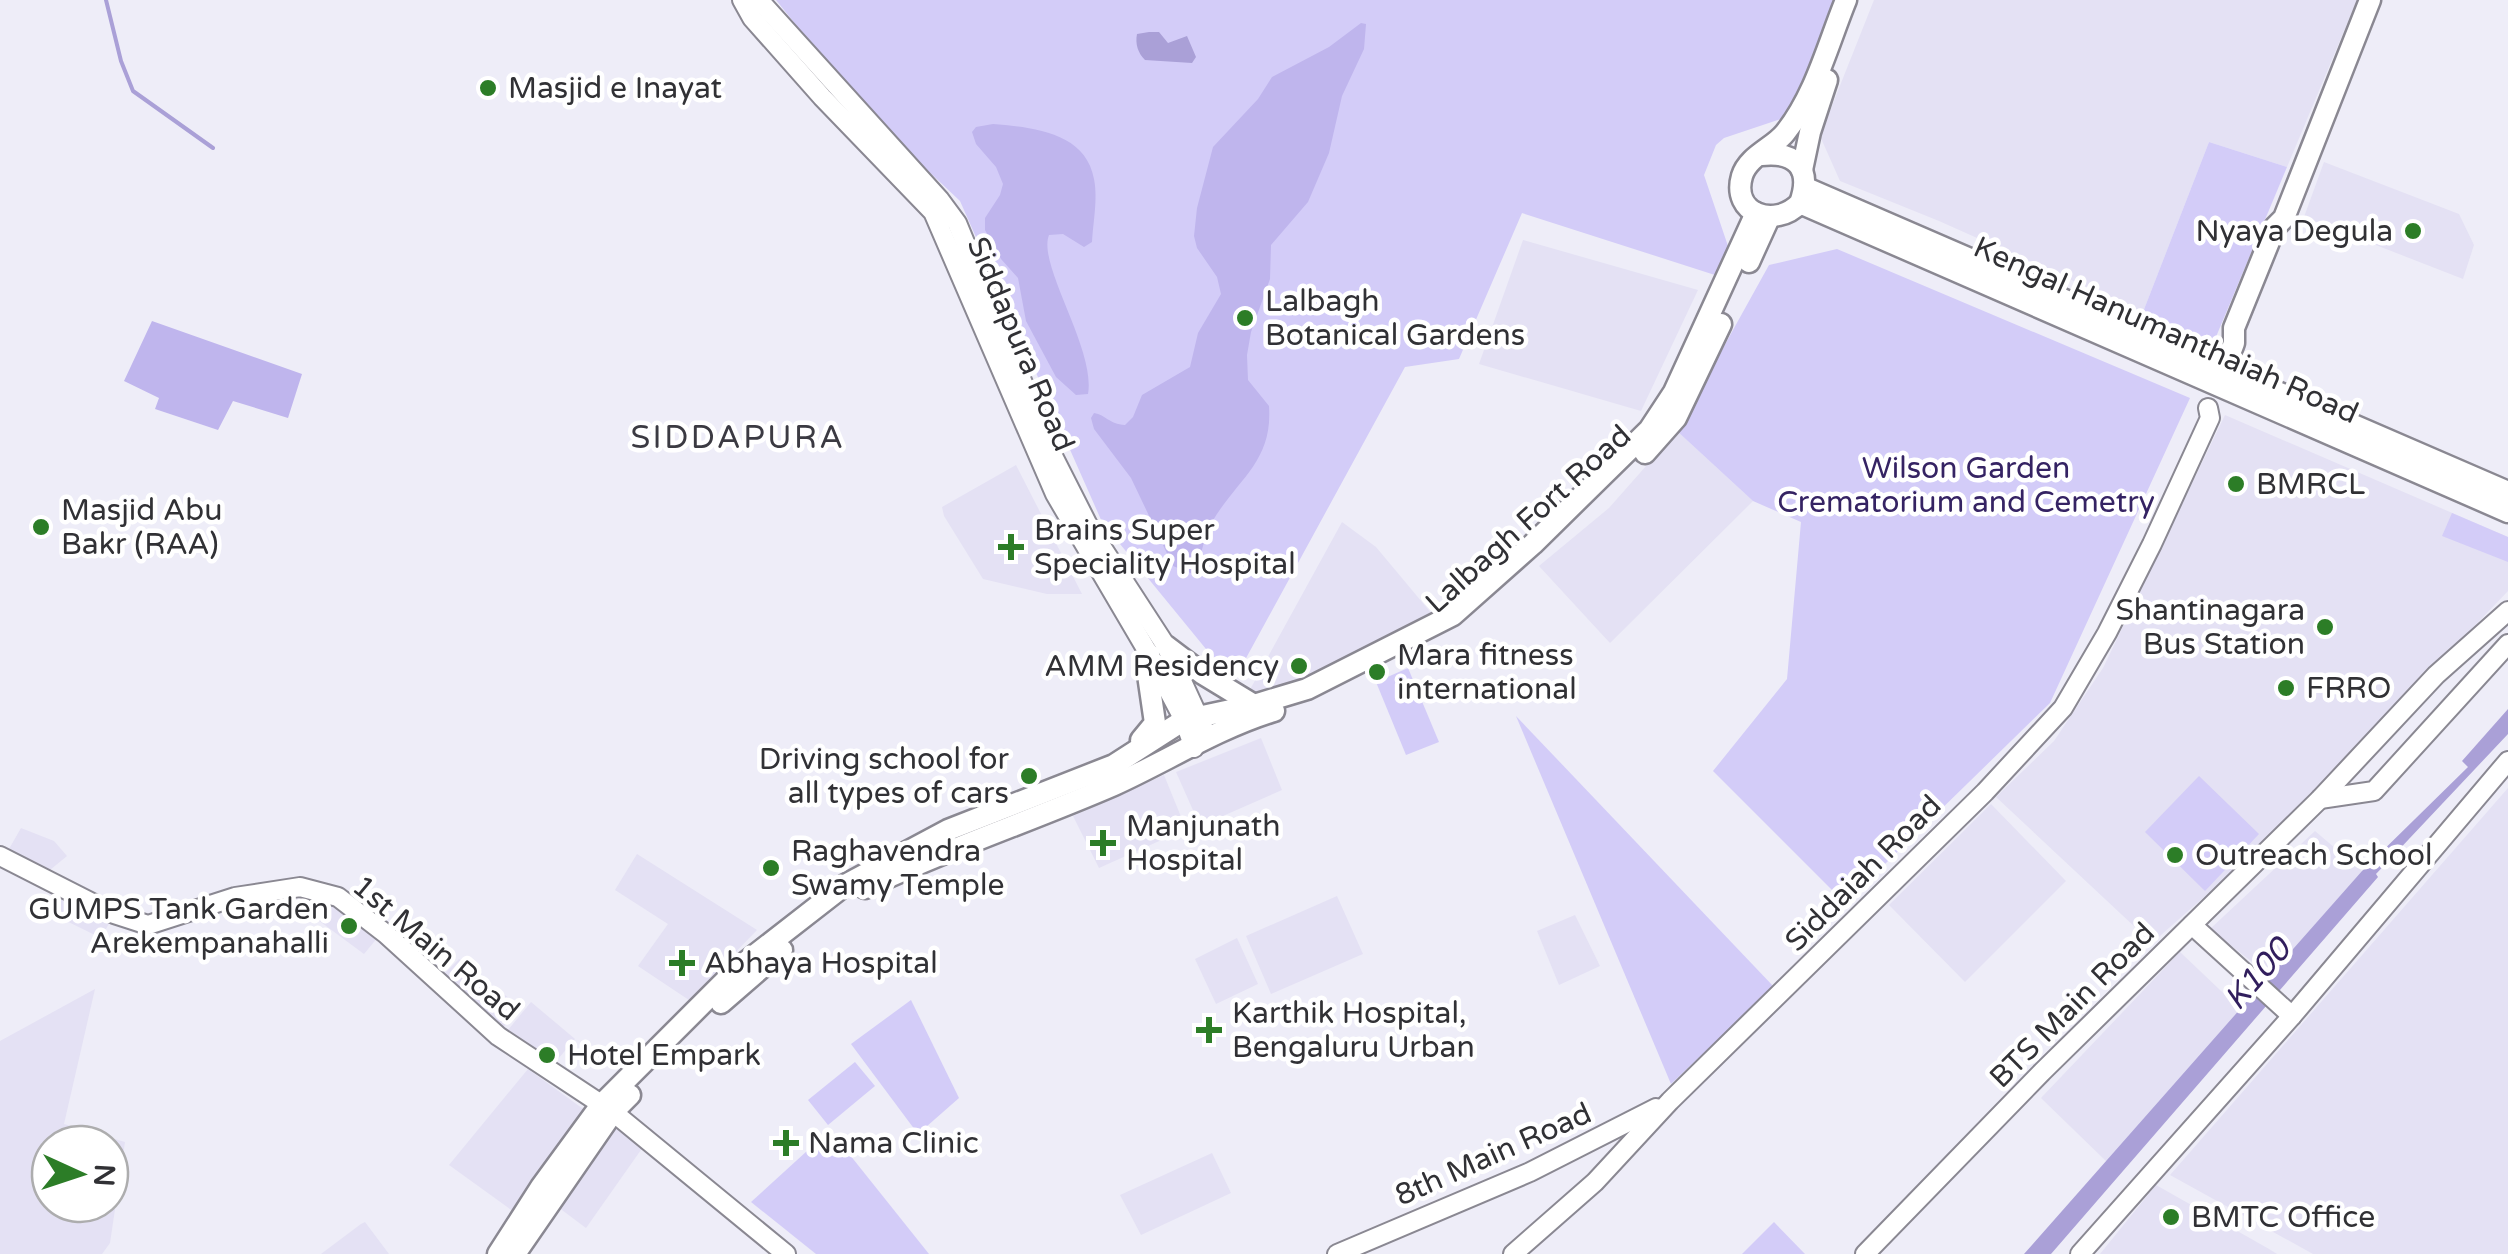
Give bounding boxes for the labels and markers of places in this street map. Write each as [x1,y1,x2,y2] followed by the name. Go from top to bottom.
[508,70,722,107] place label: Masjid e Inayat
[477,77,499,99] marker: Masjid e Inayat
[2196,213,2393,250] place label: Nyaya Degula
[2402,220,2424,242] marker: Nyaya Degula
[1265,283,1525,354] place label: Lalbagh Botanical Gardens
[1234,307,1256,329] marker: Lalbagh Botanical Gardens
[2256,466,2365,503] place label: BMRCL
[2225,473,2247,495] marker: BMRCL
[61,492,222,563] place label: Masjid Abu Bakr (RAA)
[1034,512,1296,583] place label: Brains Super Speciality Hospital
[30,516,52,538] marker: Masjid Abu Bakr (RAA)
[998,534,1024,560] marker: Brains Super Speciality Hospital
[2116,592,2305,663] place label: Shantinagara Bus Station
[2314,616,2336,638] marker: Shantinagara Bus Station
[1397,637,1577,708] place label: Mara fitness international
[1044,648,1279,685] place label: AMM Residency
[1288,655,1310,677] marker: AMM Residency
[1366,661,1388,683] marker: Mara fitness international
[2306,670,2391,707] place label: FRRO
[2275,677,2297,699] marker: FRRO
[759,741,1010,812] place label: Driving school for all types of cars
[1018,765,1040,787] marker: Driving school for all types of cars
[1126,808,1281,879] place label: Manjunath Hospital
[1090,830,1116,856] marker: Manjunath Hospital
[791,833,1004,904] place label: Raghavendra Swamy Temple
[2195,837,2432,874] place label: Outreach School
[2164,844,2186,866] marker: Outreach School
[760,857,782,879] marker: Raghavendra Swamy Temple
[28,891,329,962] place label: GUMPS Tank Garden Arekempanahalli
[338,915,360,937] marker: GUMPS Tank Garden Arekempanahalli
[704,945,938,982] place label: Abhaya Hospital
[669,950,695,976] marker: Abhaya Hospital
[1232,995,1475,1066] place label: Karthik Hospital, Bengaluru Urban
[1196,1017,1222,1043] marker: Karthik Hospital, Bengaluru Urban
[567,1037,761,1074] place label: Hotel Empark
[536,1044,558,1066] marker: Hotel Empark
[808,1125,979,1162] place label: Nama Clinic
[773,1130,799,1156] marker: Nama Clinic
[2191,1199,2375,1236] place label: BMTC Office
[2160,1206,2182,1228] marker: BMTC Office

